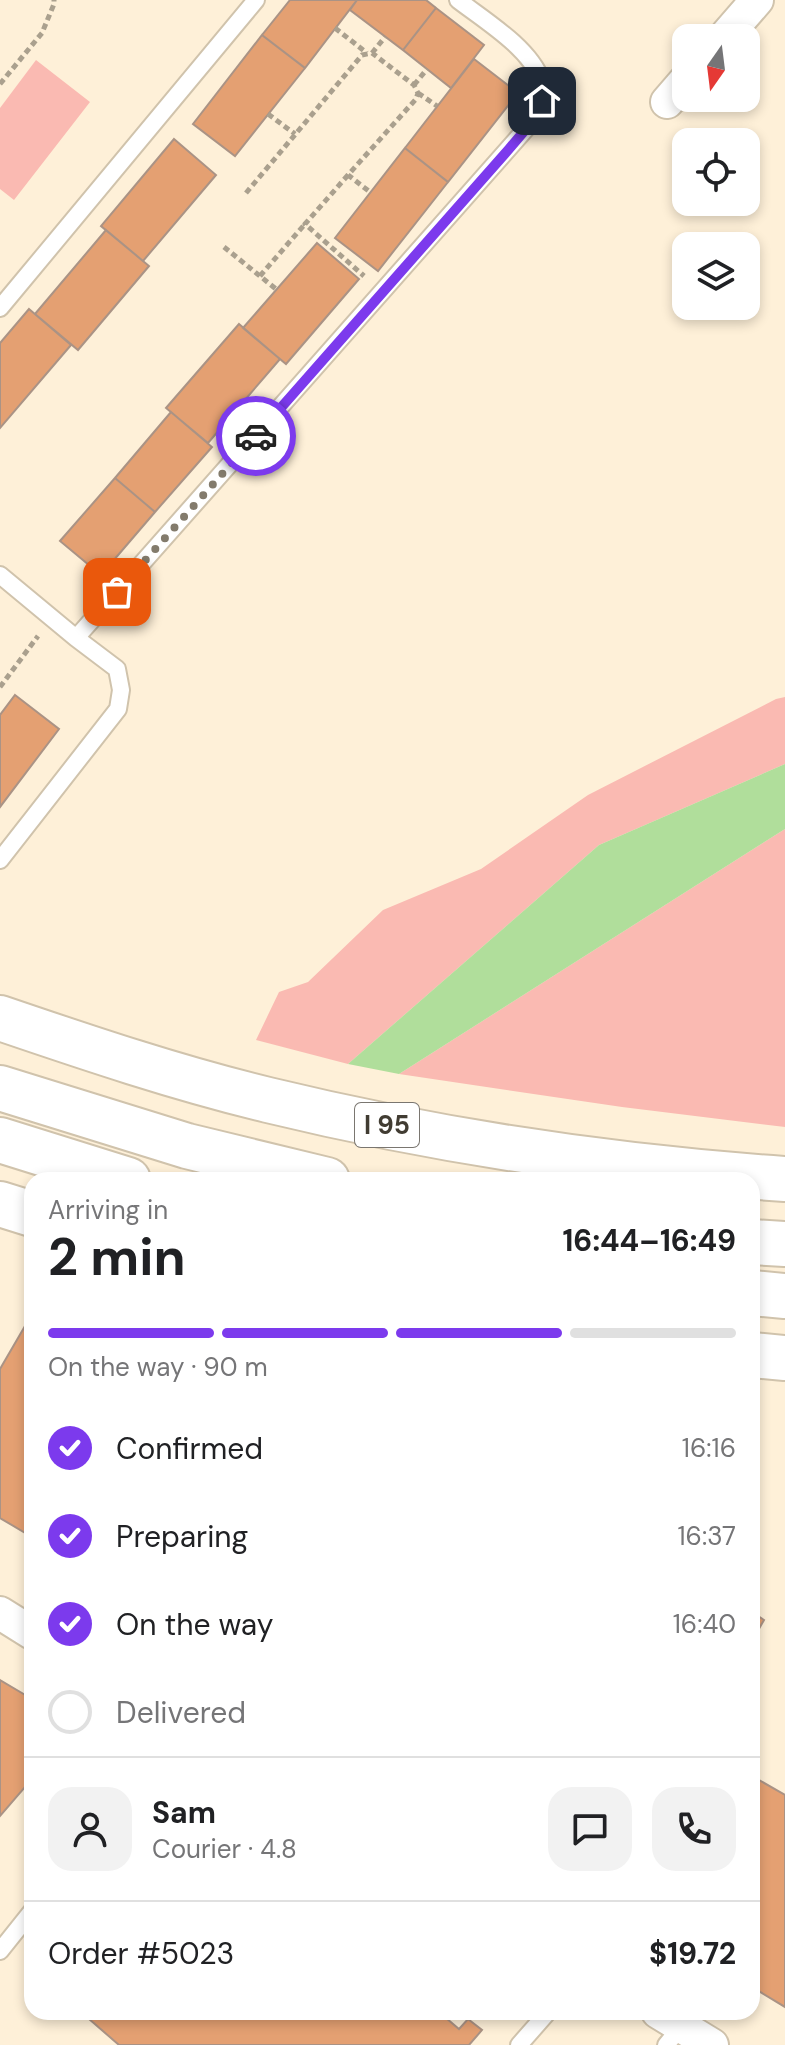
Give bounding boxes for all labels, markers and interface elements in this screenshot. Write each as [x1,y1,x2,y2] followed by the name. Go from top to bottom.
[672,24,760,112] north arrow
[672,24,760,320] map controls
[508,67,576,135] pin
[520,79,564,123] icon: home
[672,128,760,216] button: locate
[672,232,760,320] button: layers
[216,396,296,476] courier
[234,414,278,458] icon: car
[83,558,151,626] pin
[95,570,139,614] icon: bag
[355,1103,419,1147] road number: I 95
[48,1193,168,1227] text: Arriving in
[562,1221,736,1260] text: 16:44–16:49
[48,1223,186,1291] text: 2 min
[48,1350,268,1384] text: On the way · 90 m
[48,1426,92,1470] icon: check
[116,1429,263,1468] text: Confirmed
[682,1431,736,1465] text: 16:16
[48,1514,92,1558] icon: check
[116,1517,248,1556] text: Preparing
[677,1519,736,1553] text: 16:37
[48,1602,92,1646] icon: check
[116,1605,273,1644] text: On the way
[673,1607,736,1641] text: 16:40
[116,1693,246,1732] text: Delivered
[48,1787,132,1871] button: person
[548,1787,632,1871] button: chat
[652,1787,736,1871] button: phone
[152,1793,216,1832] text: Sam
[152,1832,297,1866] text: Courier · 4.8
[48,1934,234,1973] text: Order #5023
[649,1934,736,1973] text: $19.72

